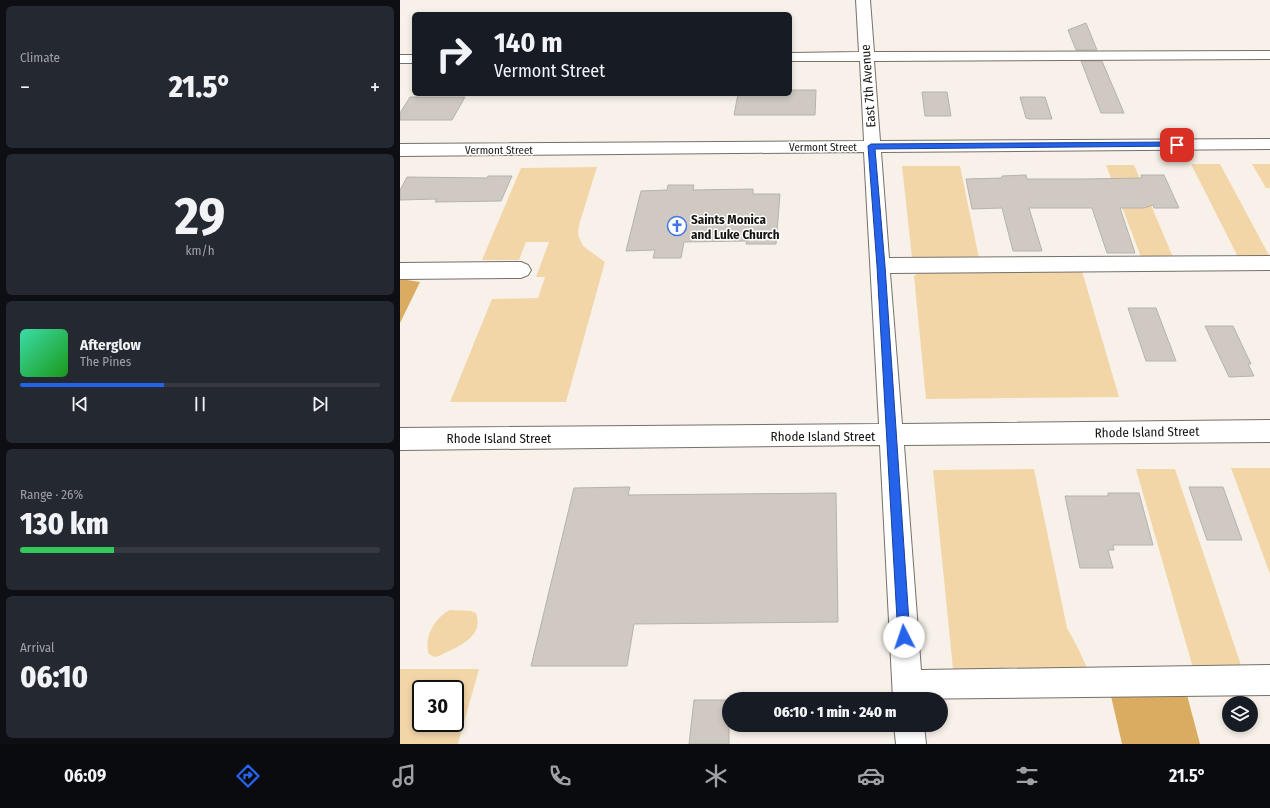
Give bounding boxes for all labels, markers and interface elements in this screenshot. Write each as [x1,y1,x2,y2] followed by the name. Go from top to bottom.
[494,26,563,59] text: 140 m
[428,28,480,80] icon: right
[858,44,878,128] street label: East 7th Avenue
[20,50,60,65] text: Climate
[494,60,605,82] text: Vermont Street
[169,69,231,105] text: 21.5°
[20,74,30,101] text: −
[370,74,380,101] text: +
[1160,128,1194,162] pin
[1166,134,1188,156] icon: arrive
[789,141,857,154] street label: Vermont Street
[465,144,533,157] street label: Vermont Street
[175,185,225,248] text: 29
[691,212,780,242] place label: Saints Monica and Luke Church
[666,215,688,237] church icon: Saints Monica and Luke Church
[186,243,215,258] text: km/h
[80,336,141,354] text: Afterglow
[80,354,131,369] text: The Pines
[69,393,91,415] icon: previous
[189,393,211,415] icon: pause
[309,393,331,415] icon: next
[1094,424,1200,440] street label: Rhode Island Street
[771,429,876,444] street label: Rhode Island Street
[447,431,552,446] street label: Rhode Island Street
[20,487,83,502] text: Range · 26%
[20,506,109,542] text: 130 km
[883,616,925,658] position arrow
[20,640,54,655] text: Arrival
[20,659,88,695] text: 06:10
[412,680,464,732] speed limit sign: 30
[1222,696,1258,732] map controls
[1222,696,1258,732] button: layers
[773,703,897,721] text: 06:10 · 1 min · 240 m
[234,762,262,790] icon: directions
[390,762,418,790] icon: music
[546,762,574,790] icon: phone
[702,762,730,790] icon: climate
[857,762,885,790] icon: car
[1013,762,1041,790] icon: filters
[64,765,106,787] text: 06:09
[1169,765,1206,787] text: 21.5°

